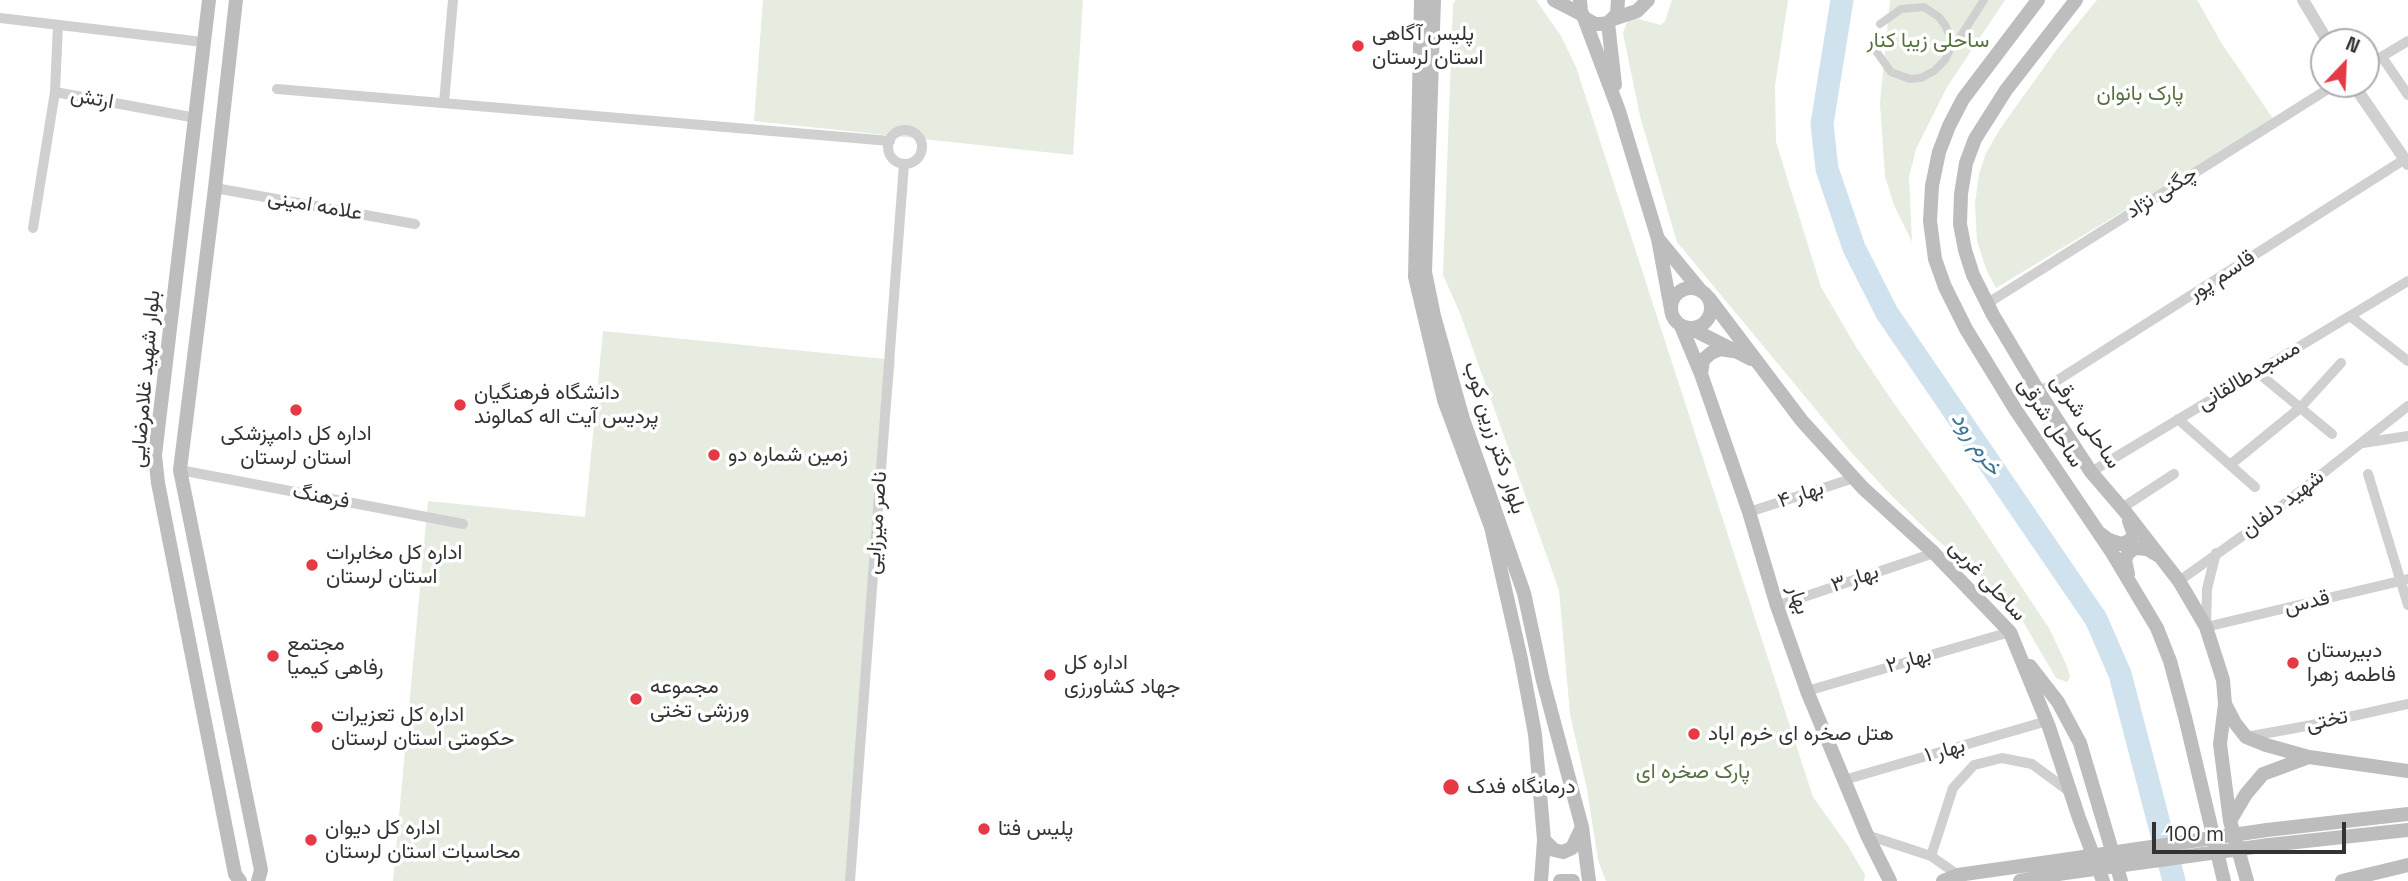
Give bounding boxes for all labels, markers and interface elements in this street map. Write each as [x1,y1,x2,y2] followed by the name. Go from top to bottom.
[1372,21,1483,71] place label: پلیس آگاهی استان لرستان
[1867,28,1989,54] park label: ساحلی زیبا کنار
[2310,28,2380,98] north arrow
[2342,31,2363,59] text: N
[1350,38,1366,54] marker: پلیس آگاهی استان لرستان
[2096,81,2184,107] park label: پارک بانوان
[69,83,115,115] street label: ارتش
[2122,161,2202,225] street label: چگنی نژاد
[266,185,364,227] street label: علامه امینی
[2184,245,2260,307] street label: قاسم پور
[126,289,166,469] street label: بلوار شهید غلامرضایی
[2193,336,2305,416] street label: مسجدطالقانی
[1457,359,1531,517] street label: بلوار دکتر زرین کوب
[2044,370,2126,474] street label: ساحلی شرقی
[2012,373,2088,473] street label: ساحل شرقی
[474,380,659,430] place label: دانشگاه فرهنگیان پردیس آیت اله کمالوند
[452,397,468,413] marker: دانشگاه فرهنگیان پردیس آیت اله کمالوند
[288,402,304,418] marker: اداره کل دامپزشکی استان لرستان
[1945,407,2007,481] water label: خرم رود
[220,421,372,471] place label: اداره کل دامپزشکی استان لرستان
[728,442,848,468] place label: زمین شماره دو
[706,447,722,463] marker: زمین شماره دو
[2237,465,2329,543] street label: شهید دلفان
[861,470,893,576] street label: ناصر میرزایی
[1775,476,1827,514] street label: بهار ۴
[290,479,352,515] street label: فرهنگ
[1943,535,2031,627] street label: ساحلی غربی
[326,540,462,590] place label: اداره کل مخابرات استان لرستان
[304,557,320,573] marker: اداره کل مخابرات استان لرستان
[1828,560,1882,598] street label: بهار ۳
[1781,582,1815,618] street label: بهار
[2282,586,2332,620] street label: قدس
[287,631,384,681] place label: مجتمع رفاهی کیمیا
[2307,638,2396,688] place label: دبیرستان فاطمه زهرا
[1884,643,1934,679] street label: بهار ۲
[265,648,281,664] marker: مجتمع رفاهی کیمیا
[1064,650,1180,700] place label: اداره کل جهاد کشاورزی
[2285,655,2301,671] marker: دبیرستان فاطمه زهرا
[1042,667,1058,683] marker: اداره کل جهاد کشاورزی
[650,674,749,724] place label: مجموعه ورزشی تختی
[628,691,644,707] marker: مجموعه ورزشی تختی
[331,702,514,752] place label: اداره کل تعزیرات حکومتی استان لرستان
[2304,704,2350,738] street label: تختی
[309,719,325,735] marker: اداره کل تعزیرات حکومتی استان لرستان
[1708,721,1894,747] place label: هتل صخره ای خرم اباد
[1686,726,1702,742] marker: هتل صخره ای خرم اباد
[1922,733,1968,769] street label: بهار ۱
[1636,759,1750,785] park label: پارک صخره ای
[1467,774,1576,800] place label: درمانگاه فدک
[1441,777,1461,797] marker: درمانگاه فدک
[2156,808,2350,852] scale bar
[325,815,521,865] place label: اداره کل دیوان محاسبات استان لرستان
[998,816,1073,842] place label: پلیس فتا
[2165,820,2224,847] text: 100 m
[976,821,992,837] marker: پلیس فتا
[303,832,319,848] marker: اداره کل دیوان محاسبات استان لرستان

